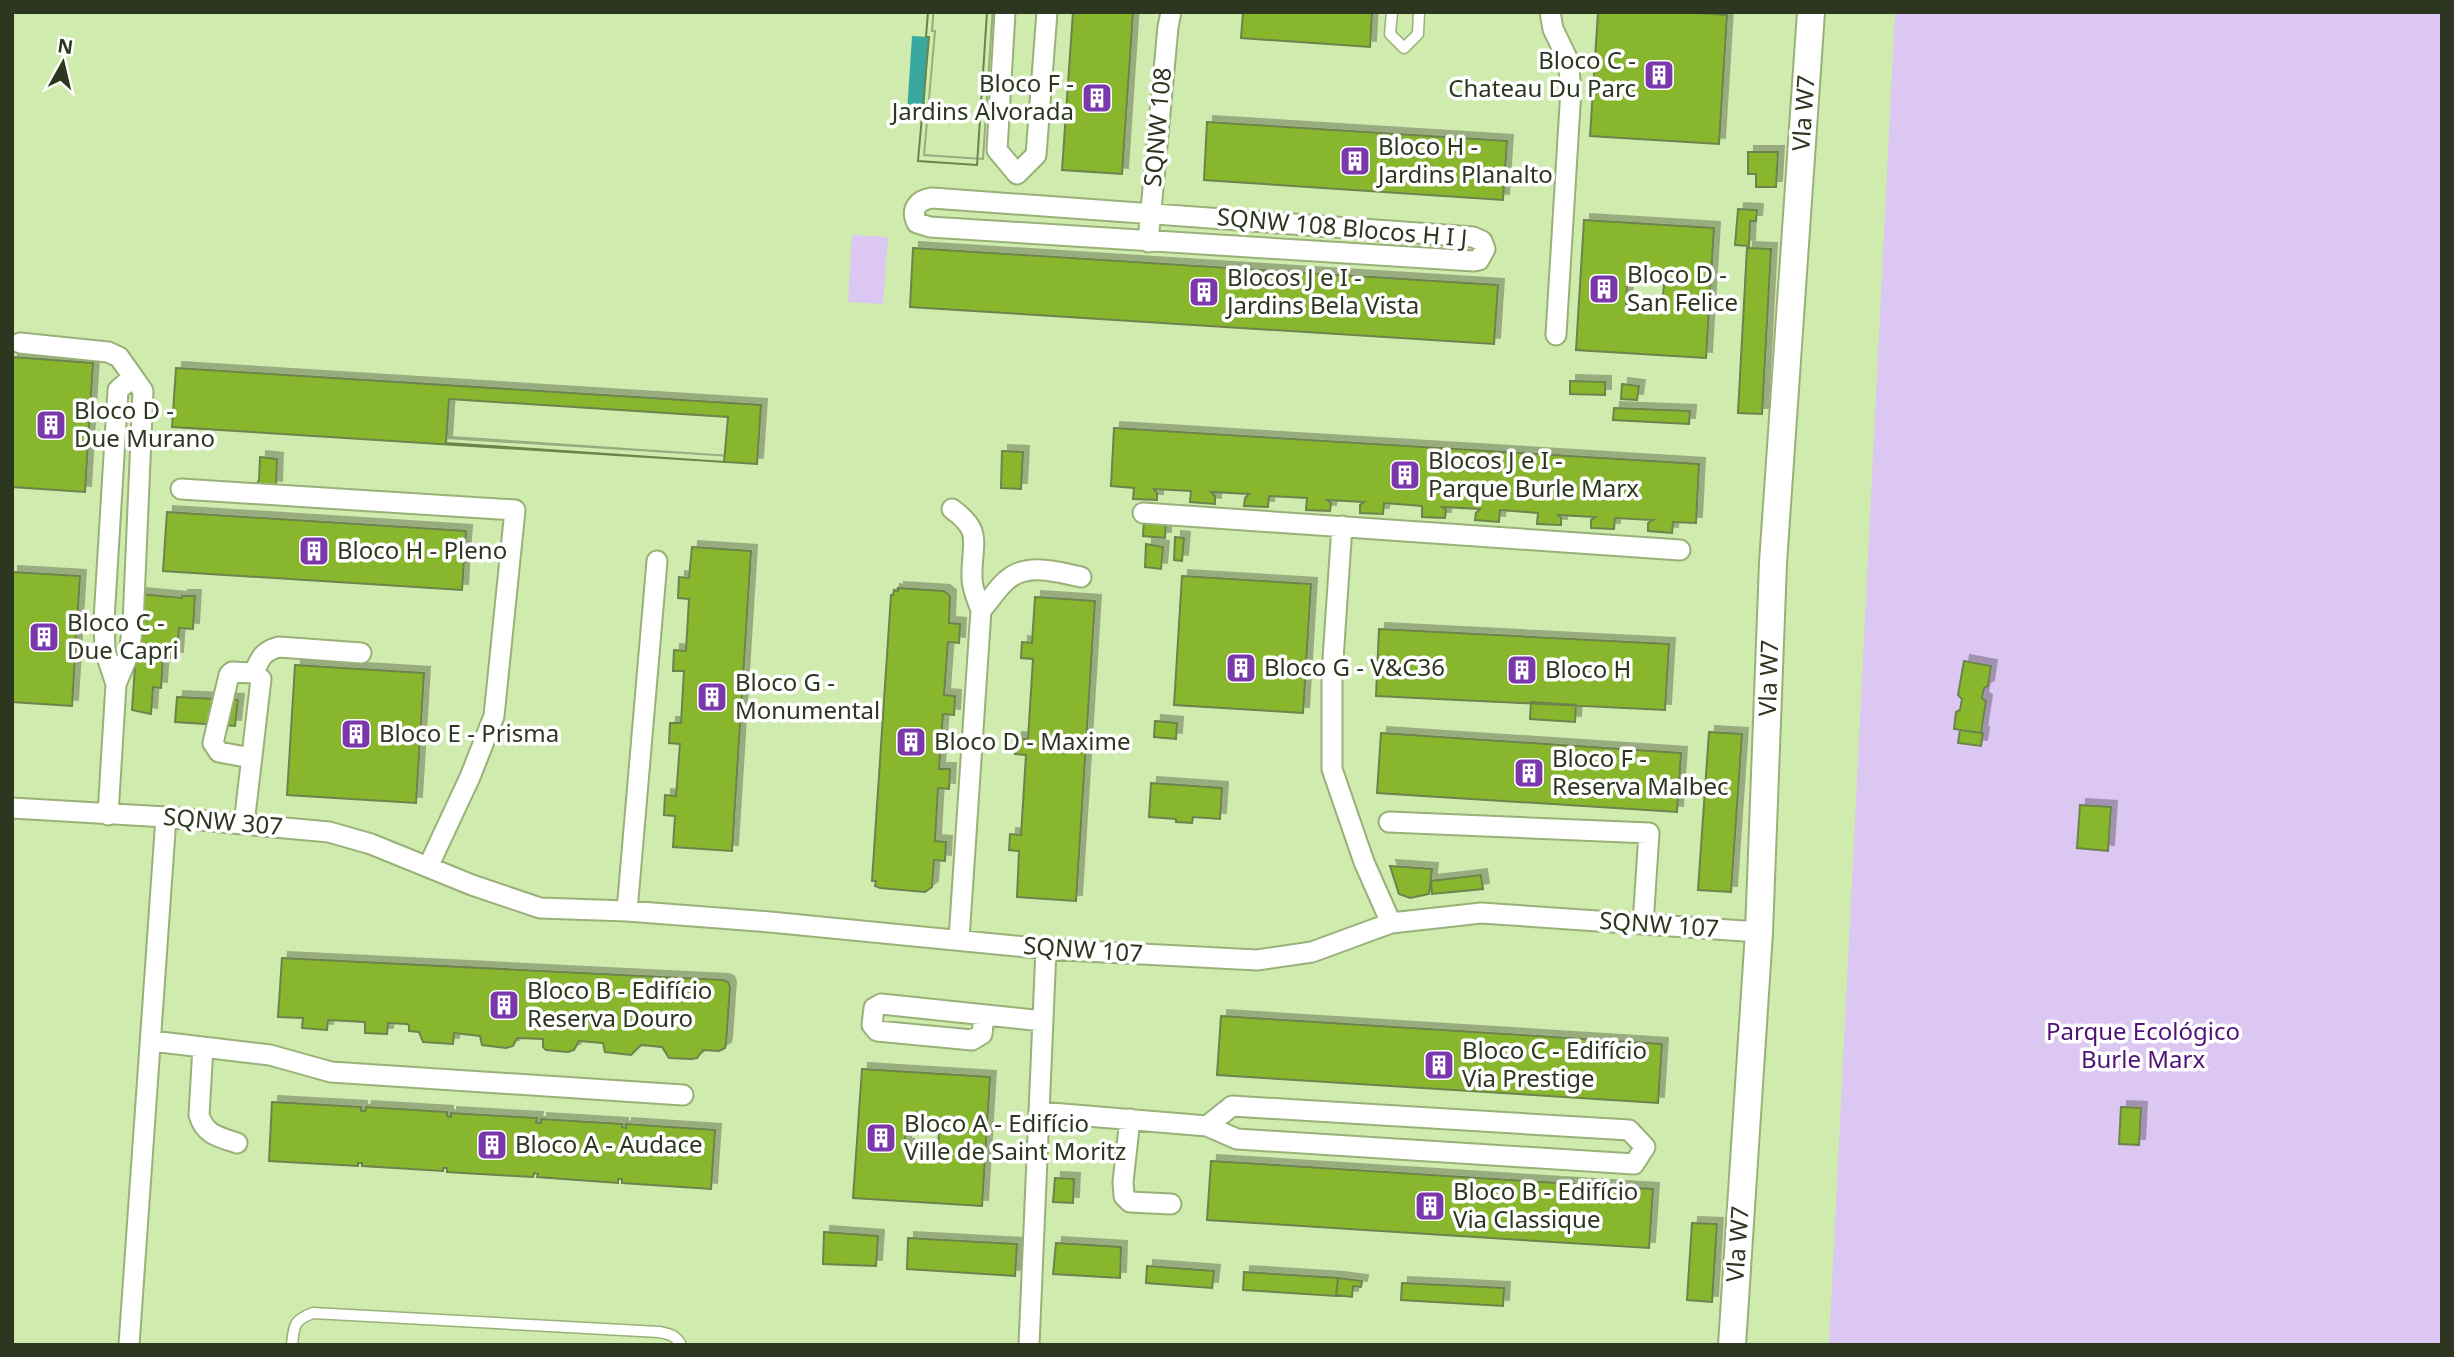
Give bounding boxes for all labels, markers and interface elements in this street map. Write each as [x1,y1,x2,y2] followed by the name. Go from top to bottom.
[28,28,98,98] north arrow
[56,32,75,60] text: N
[1448,43,1636,104] place label: Bloco C - Chateau Du Parc
[1642,58,1676,92] building icon: Bloco C - Chateau Du Parc
[890,66,1074,127] place label: Bloco F - Jardins Alvorada
[1135,66,1178,188] street label: SQNW 108
[1783,74,1822,152] street label: Vla W7
[1080,81,1114,115] building icon: Bloco F - Jardins Alvorada
[1376,129,1553,190] place label: Bloco H - Jardins Planalto
[1338,144,1372,178] building icon: Bloco H - Jardins Planalto
[1216,199,1469,254] street label: SQNW 108 Blocos H I J
[1627,257,1738,318] place label: Bloco D - San Felice
[1225,260,1419,321] place label: Blocos J e I - Jardins Bela Vista
[1587,272,1621,306] building icon: Bloco D - San Felice
[1187,275,1221,309] building icon: Blocos J e I - Jardins Bela Vista
[74,393,215,454] place label: Bloco D - Due Murano
[34,408,68,442] building icon: Bloco D - Due Murano
[1428,443,1639,504] place label: Blocos J e I - Parque Burle Marx
[1388,458,1422,492] building icon: Blocos J e I - Parque Burle Marx
[337,533,507,566] place label: Bloco H - Pleno
[297,534,331,568] building icon: Bloco H - Pleno
[67,605,179,666] place label: Bloco C - Due Capri
[27,620,61,654] building icon: Bloco C - Due Capri
[1750,639,1785,717] street label: Vla W7
[1264,650,1445,683] place label: Bloco G - V&C36
[1224,651,1258,685] building icon: Bloco G - V&C36
[1545,652,1631,685] place label: Bloco H
[1505,653,1539,687] building icon: Bloco H
[735,665,880,726] place label: Bloco G - Monumental
[695,680,729,714] building icon: Bloco G - Monumental
[379,716,559,749] place label: Bloco E - Prisma
[339,717,373,751] building icon: Bloco E - Prisma
[934,724,1130,757] place label: Bloco D - Maxime
[894,725,928,759] building icon: Bloco D - Maxime
[1552,741,1729,802] place label: Bloco F - Reserva Malbec
[1512,756,1546,790] building icon: Bloco F - Reserva Malbec
[162,799,284,842] street label: SQNW 307
[1598,903,1720,944] street label: SQNW 107
[1022,928,1144,969] street label: SQNW 107
[527,973,712,1034] place label: Bloco B - Edifício Reserva Douro
[487,988,521,1022] building icon: Bloco B - Edifício Reserva Douro
[2046,1014,2240,1075] park label: Parque Ecológico Burle Marx
[1462,1033,1647,1094] place label: Bloco C - Edifício Via Prestige
[1422,1048,1456,1082] building icon: Bloco C - Edifício Via Prestige
[904,1106,1126,1167] place label: Bloco A - Edifício Ville de Saint Moritz
[864,1121,898,1155] building icon: Bloco A - Edifício Ville de Saint Moritz
[515,1127,703,1160] place label: Bloco A - Audace
[475,1128,509,1162] building icon: Bloco A - Audace
[1453,1174,1638,1235] place label: Bloco B - Edifício Via Classique
[1413,1189,1447,1223] building icon: Bloco B - Edifício Via Classique
[1717,1205,1756,1283] street label: Vla W7

